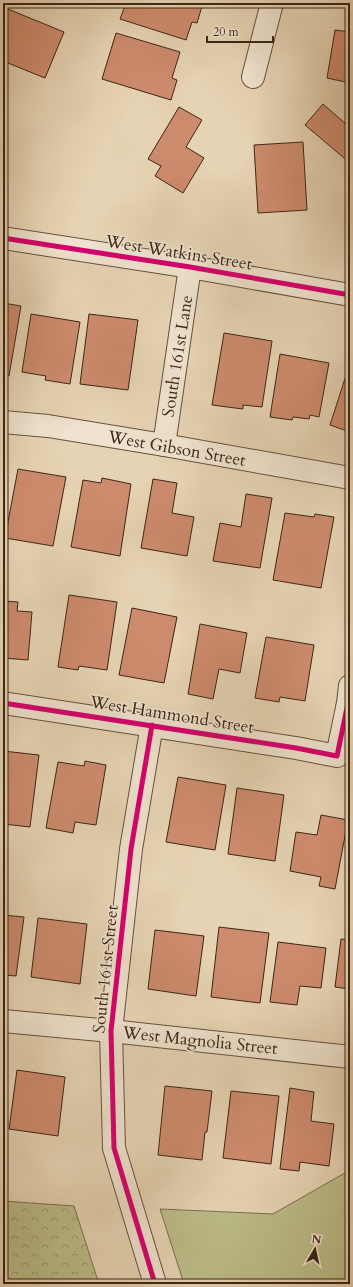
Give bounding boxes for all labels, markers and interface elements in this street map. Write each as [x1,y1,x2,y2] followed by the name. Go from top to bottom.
[207,18,273,44] scale bar
[213,24,240,40] text: 20 m
[103,229,255,276] street label: West Watkins Street
[157,294,198,419] street label: South 161st Lane
[105,425,248,472] street label: West Gibson Street
[87,690,256,739] street label: West Hammond Street
[87,903,124,1034] street label: South 161st Street
[120,1021,279,1060] street label: West Magnolia Street
[295,1229,335,1269] north arrow
[311,1231,323,1248] text: N

